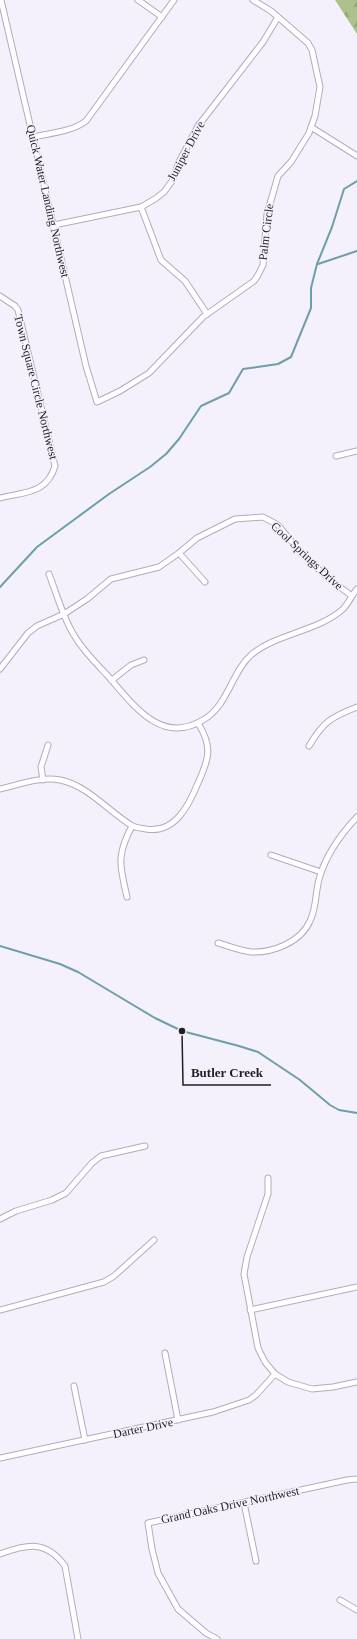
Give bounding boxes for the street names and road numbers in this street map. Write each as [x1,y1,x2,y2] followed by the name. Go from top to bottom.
[164,119,208,183] street label: Juniper Drive
[24,123,73,279] street label: Quick Water Landing Northwest
[256,203,276,261] street label: Palm Circle
[11,313,61,462] street label: Town Square Circle Northwest
[268,519,346,593] street label: Cool Springs Drive
[112,1415,174,1441] street label: Darter Drive
[160,1483,301,1527] street label: Grand Oaks Drive Northwest

